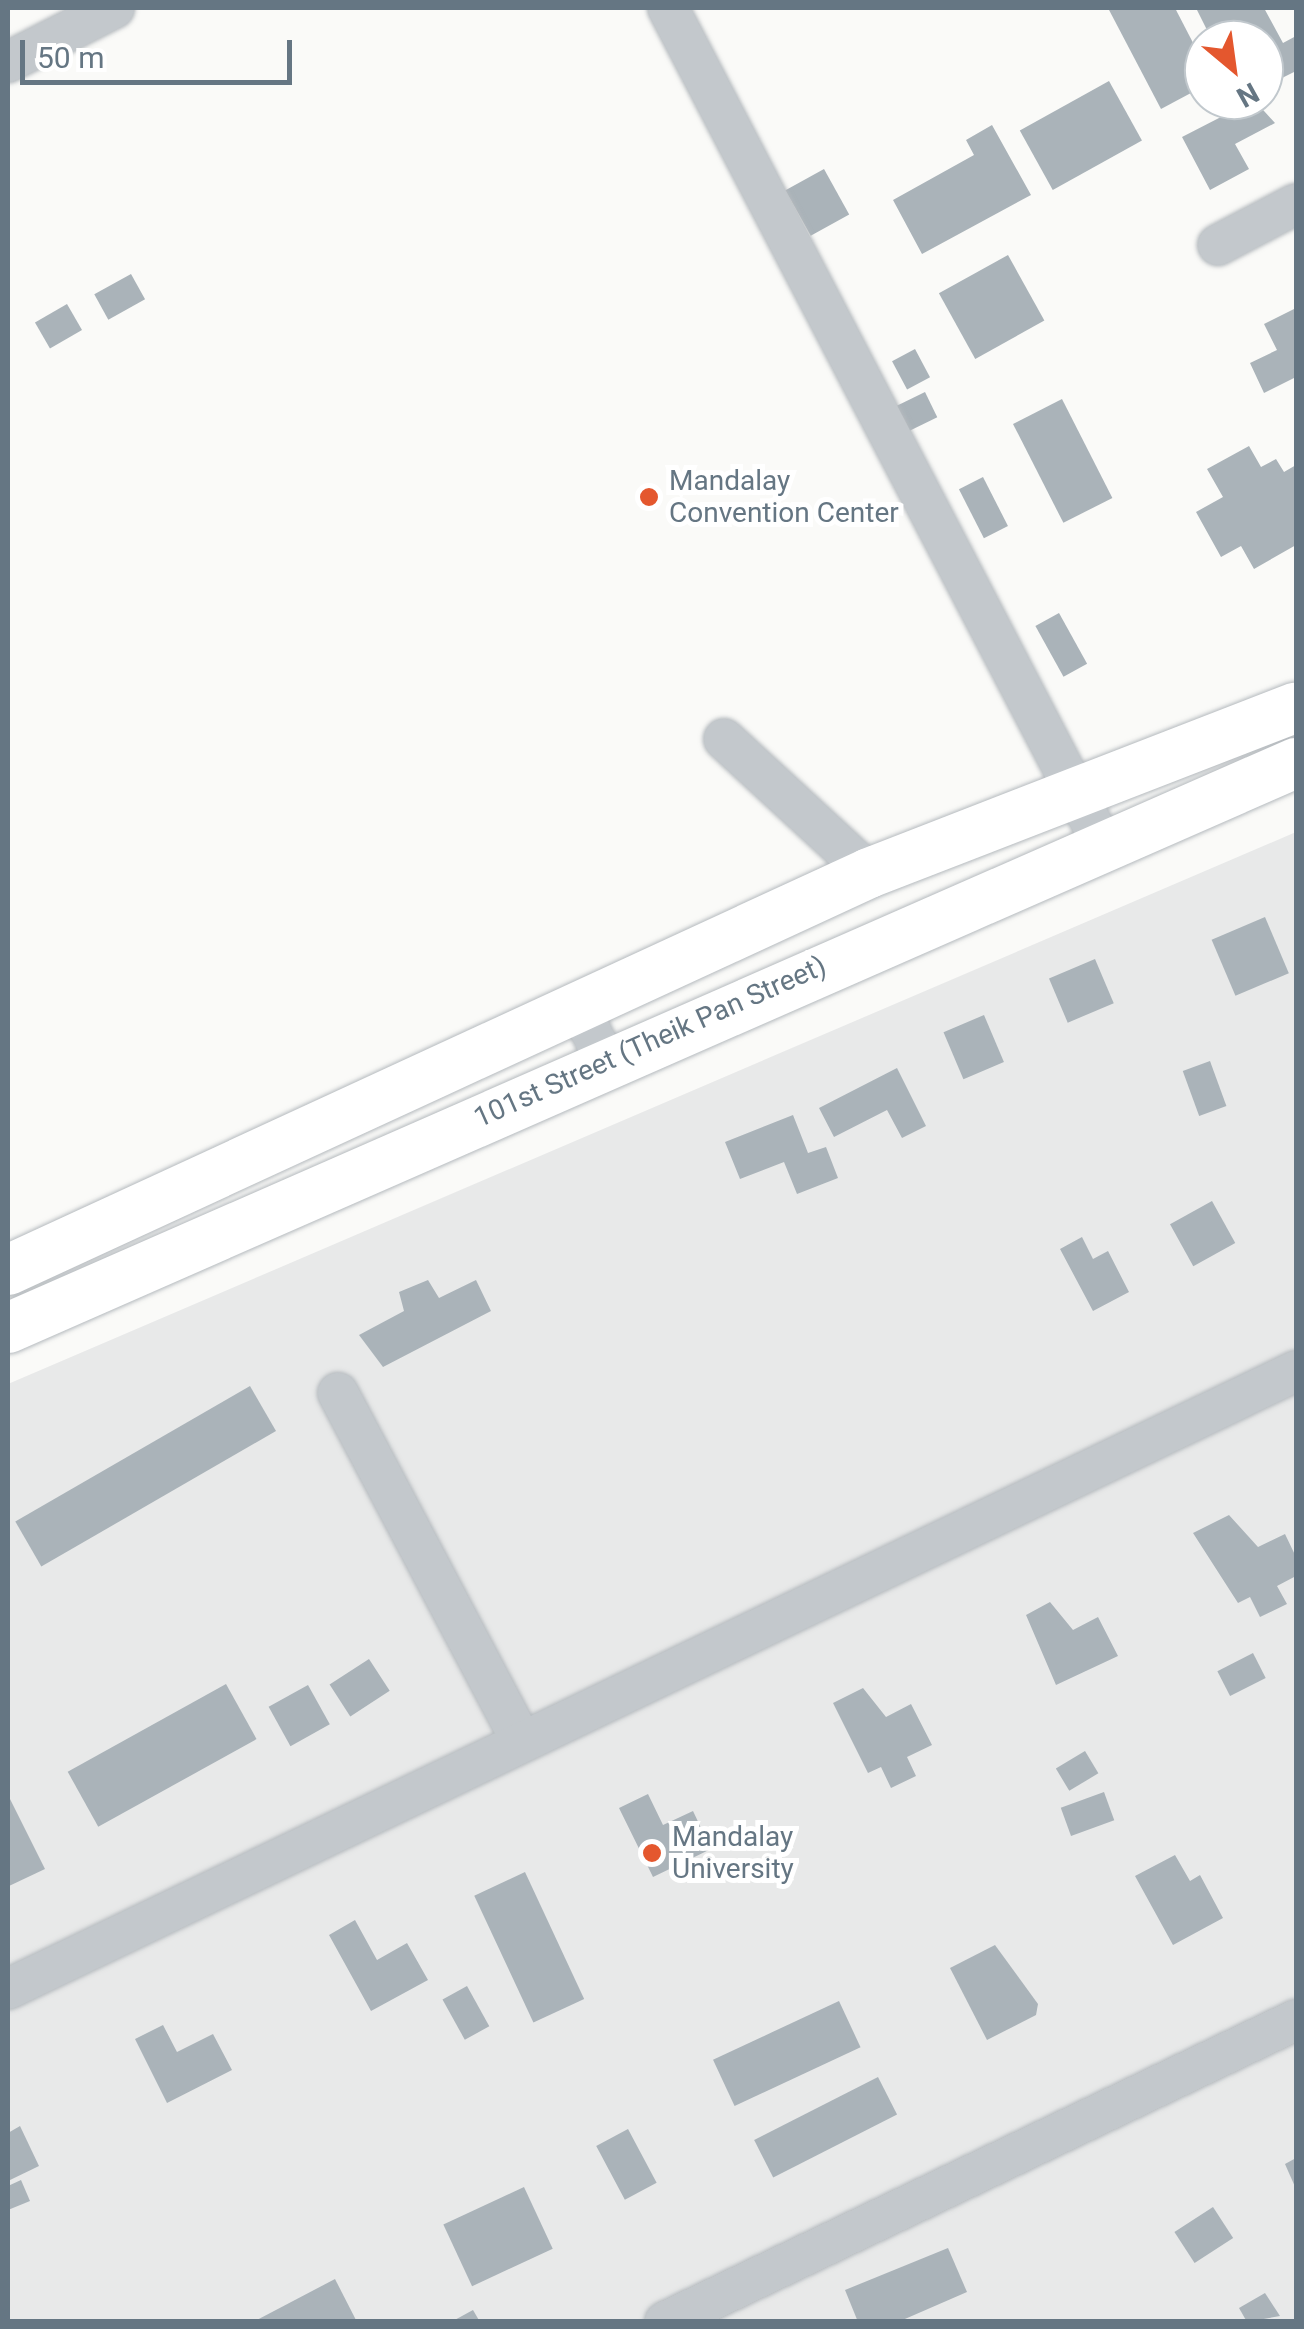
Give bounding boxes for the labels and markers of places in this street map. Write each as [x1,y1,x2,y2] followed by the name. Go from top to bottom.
[669,464,899,530] place label: Mandalay Convention Center
[638,486,660,508] marker: Mandalay Convention Center
[672,1820,794,1886] place label: Mandalay University
[641,1842,663,1864] marker: Mandalay University

